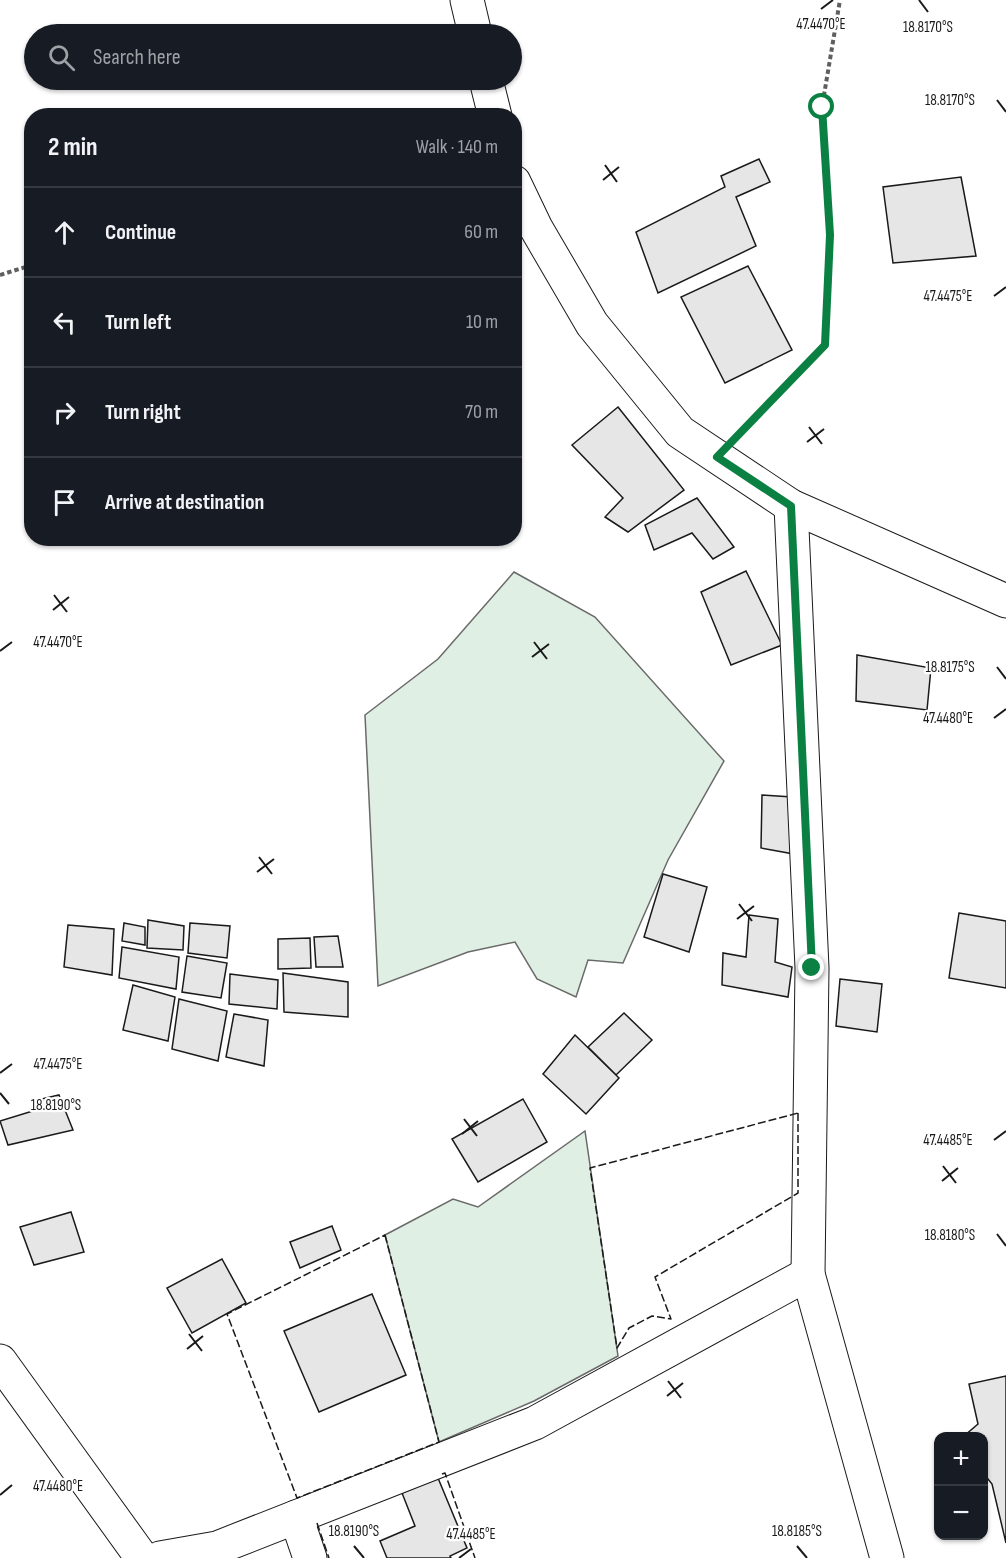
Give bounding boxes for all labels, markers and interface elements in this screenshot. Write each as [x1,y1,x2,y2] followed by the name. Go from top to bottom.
[796,15,846,34] text: 47.4470°E
[903,18,953,37] text: 18.8170°S
[24,24,522,90] search box
[45,41,78,74] icon: search
[93,44,180,71] text: Search here
[925,91,975,110] text: 18.8170°S
[808,93,834,119] route start
[48,132,98,163] text: 2 min
[416,135,498,159] text: Walk · 140 m
[48,216,81,249] icon: ahead
[105,219,176,246] text: Continue
[464,220,498,244] text: 60 m
[924,287,972,306] text: 47.4475°E
[48,306,81,339] icon: left
[105,309,171,336] text: Turn left
[466,310,498,334] text: 10 m
[48,396,81,429] icon: right
[105,399,181,426] text: Turn right
[465,400,498,424] text: 70 m
[48,486,81,519] icon: arrive
[105,489,264,516] text: Arrive at destination
[33,633,83,652] text: 47.4470°E
[925,658,975,677] text: 18.8175°S
[923,709,973,728] text: 47.4480°E
[798,954,824,980] route end
[34,1055,82,1074] text: 47.4475°E
[31,1096,81,1115] text: 18.8190°S
[923,1131,973,1150] text: 47.4485°E
[925,1226,975,1245] text: 18.8180°S
[934,1432,988,1540] map controls
[934,1432,988,1486] button: +
[33,1477,83,1496] text: 47.4480°E
[934,1486,988,1540] button: −
[329,1522,379,1541] text: 18.8190°S
[772,1522,822,1541] text: 18.8185°S
[446,1525,496,1544] text: 47.4485°E

